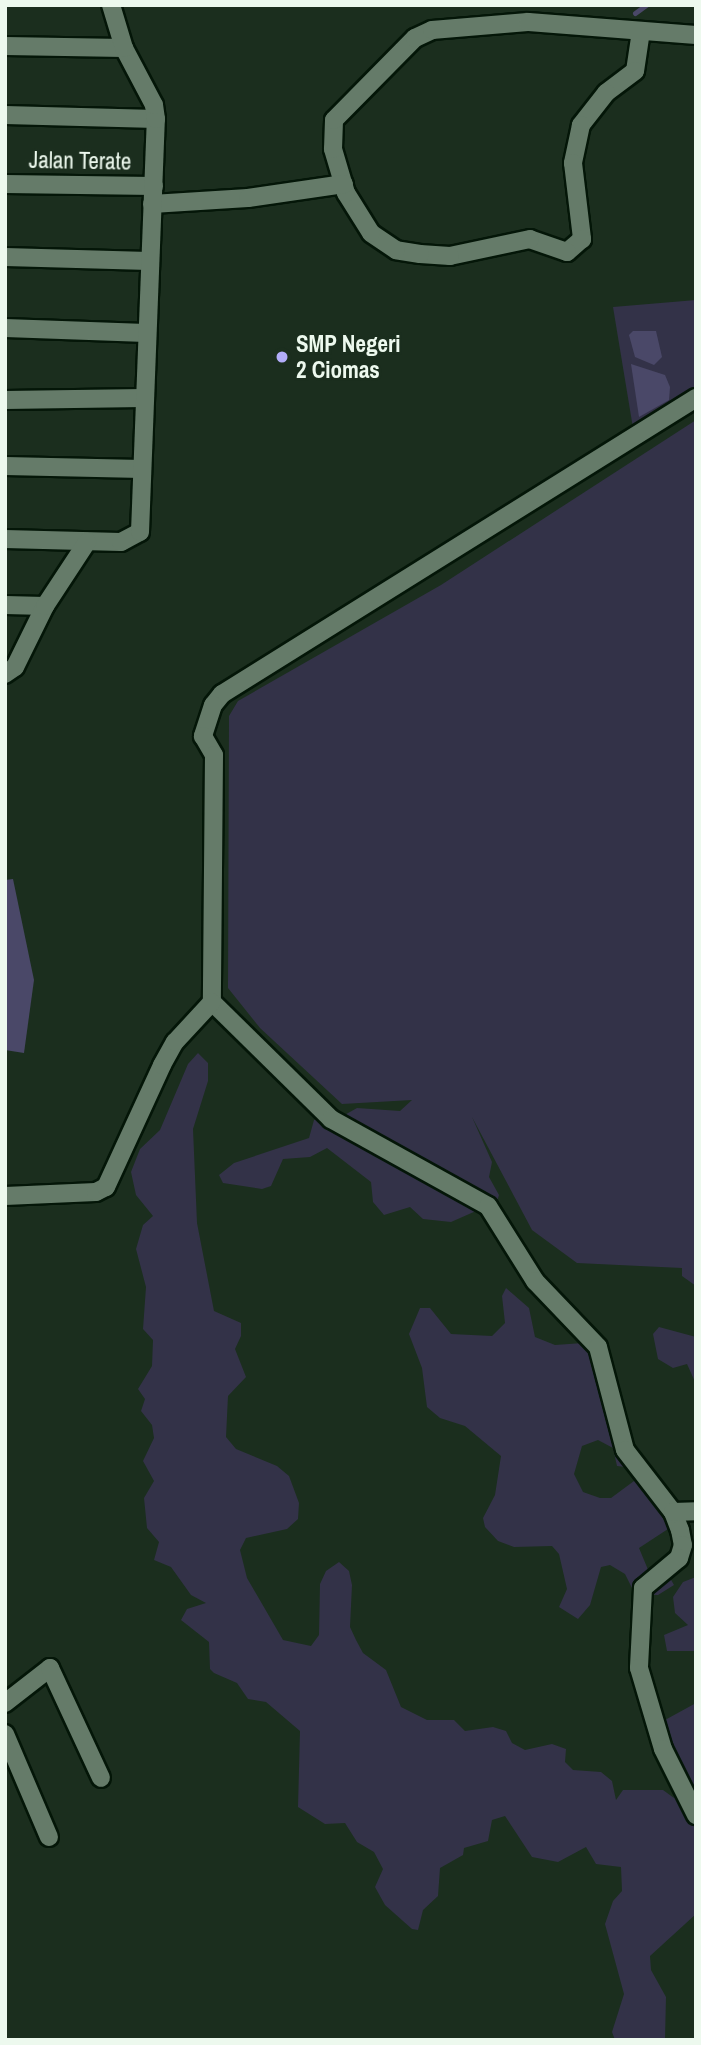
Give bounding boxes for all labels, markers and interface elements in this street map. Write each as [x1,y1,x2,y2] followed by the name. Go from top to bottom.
[28,146,132,176] street label: Jalan Terate
[296,330,401,384] place label: SMP Negeri 2 Ciomas
[274,349,290,365] marker: SMP Negeri 2 Ciomas

